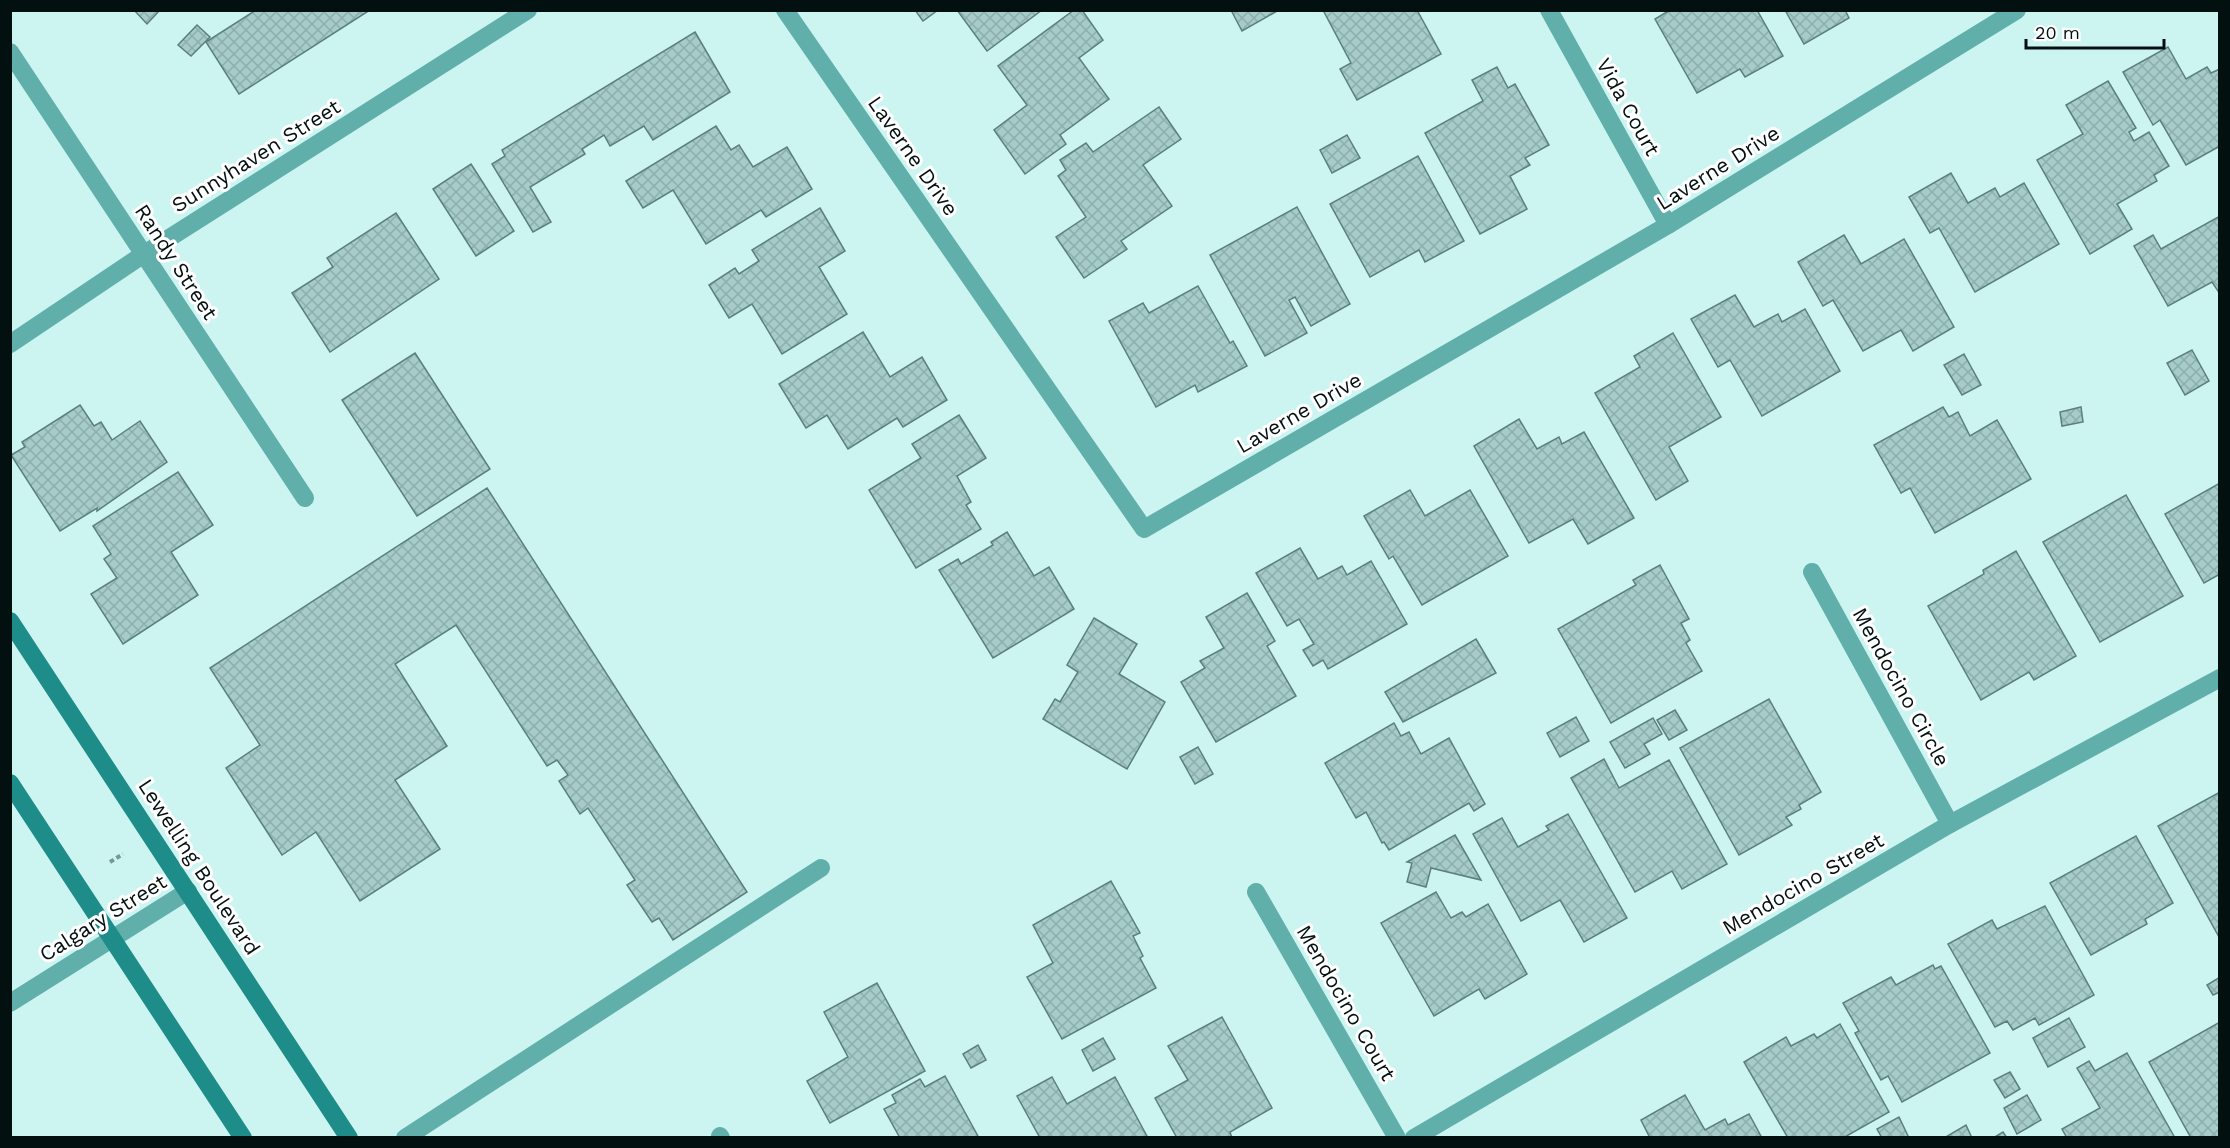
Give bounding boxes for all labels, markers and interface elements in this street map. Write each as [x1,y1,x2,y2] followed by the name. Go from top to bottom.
[2026,12,2164,50] scale bar
[2035,22,2080,43] text: 20 m
[1591,54,1666,160] street label: Vida Court
[863,91,964,220] street label: Laverne Drive
[167,94,345,218] street label: Sunnyhaven Street
[1652,120,1784,215] street label: Laverne Drive
[130,199,223,324] street label: Randy Street
[1232,367,1366,458] street label: Laverne Drive
[1848,603,1955,770] street label: Mendocino Circle
[133,774,266,959] street label: Lewelling Boulevard
[1718,827,1888,940] street label: Mendocino Street
[35,868,171,967] street label: Calgary Street
[1292,921,1401,1085] street label: Mendocino Court

